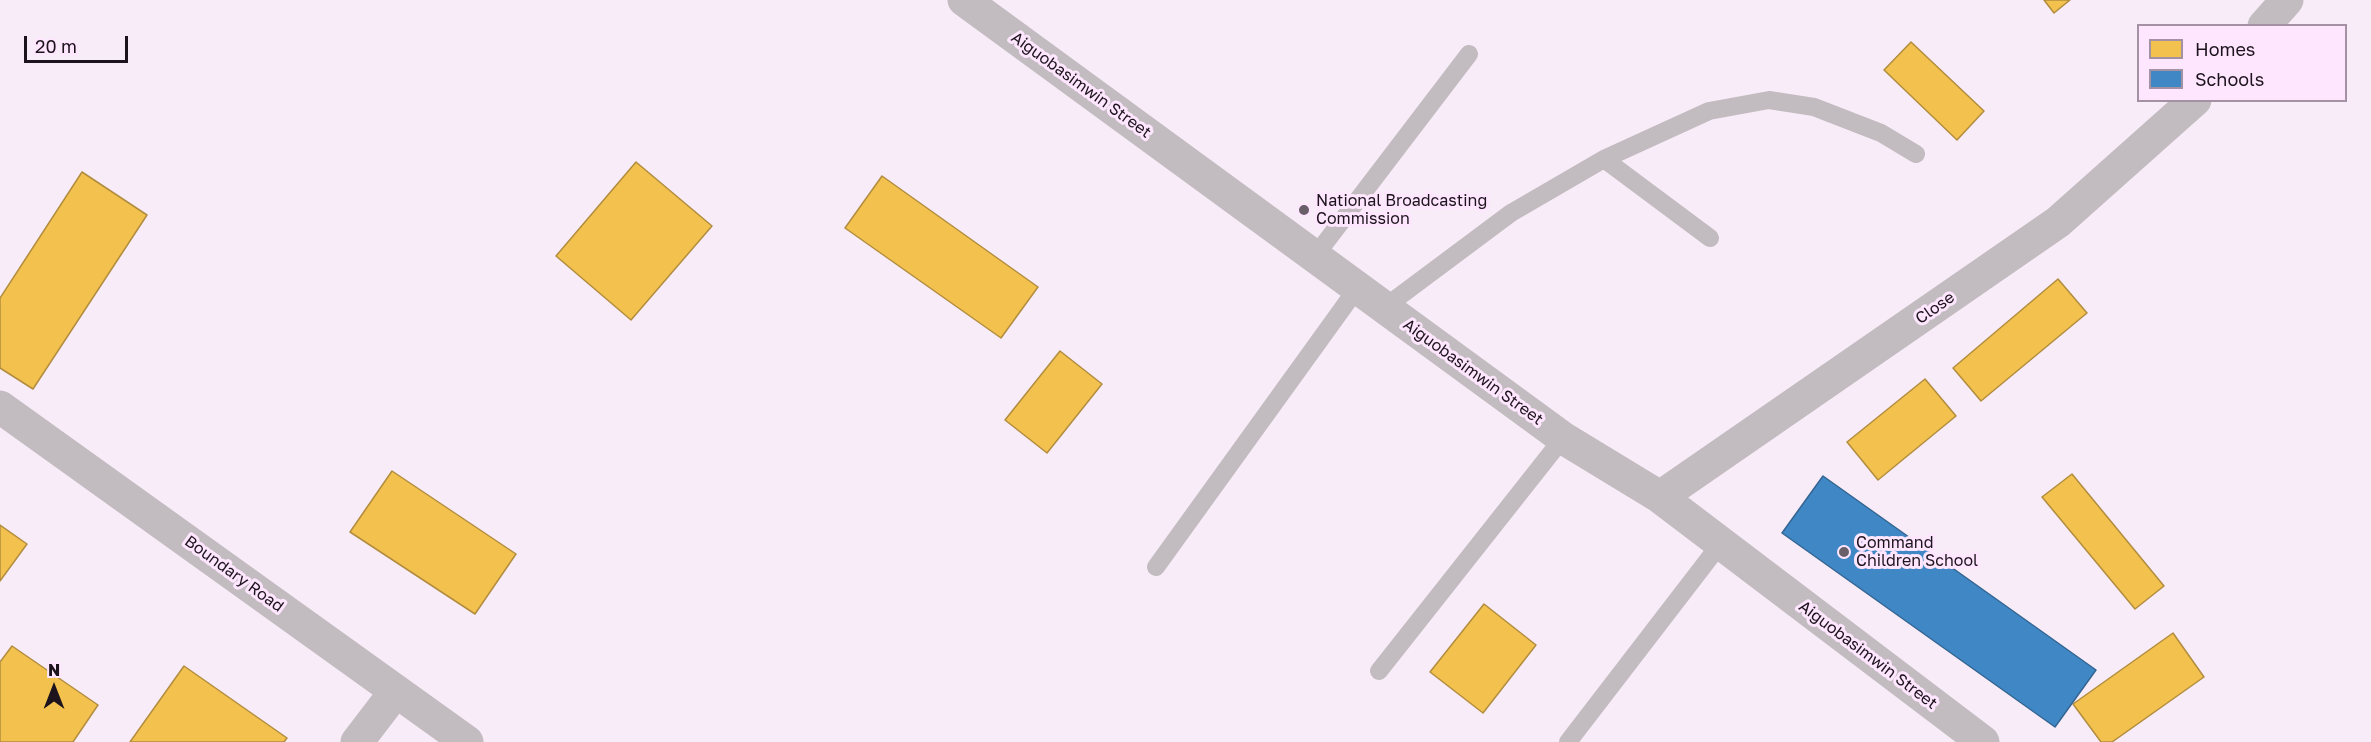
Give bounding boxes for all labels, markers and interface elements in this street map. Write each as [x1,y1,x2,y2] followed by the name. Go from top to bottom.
[27,24,130,62] scale bar
[2137,24,2347,102] legend
[1007,28,1155,142] street label: Aiguobasimwin Street
[35,35,77,57] text: 20 m
[2195,38,2255,60] text: Homes
[2195,68,2264,90] text: Schools
[1316,191,1487,229] place label: National Broadcasting Commission
[1297,203,1311,217] marker: National Broadcasting Commission
[1912,288,1958,328] street label: Close
[1399,315,1547,429] street label: Aiguobasimwin Street
[181,532,287,616] street label: Boundary Road
[1856,533,1978,571] place label: Command Children School
[1837,545,1851,559] marker: Command Children School
[1795,597,1941,713] street label: Aiguobasimwin Street
[24,658,84,718] north arrow
[48,660,60,680] text: N

